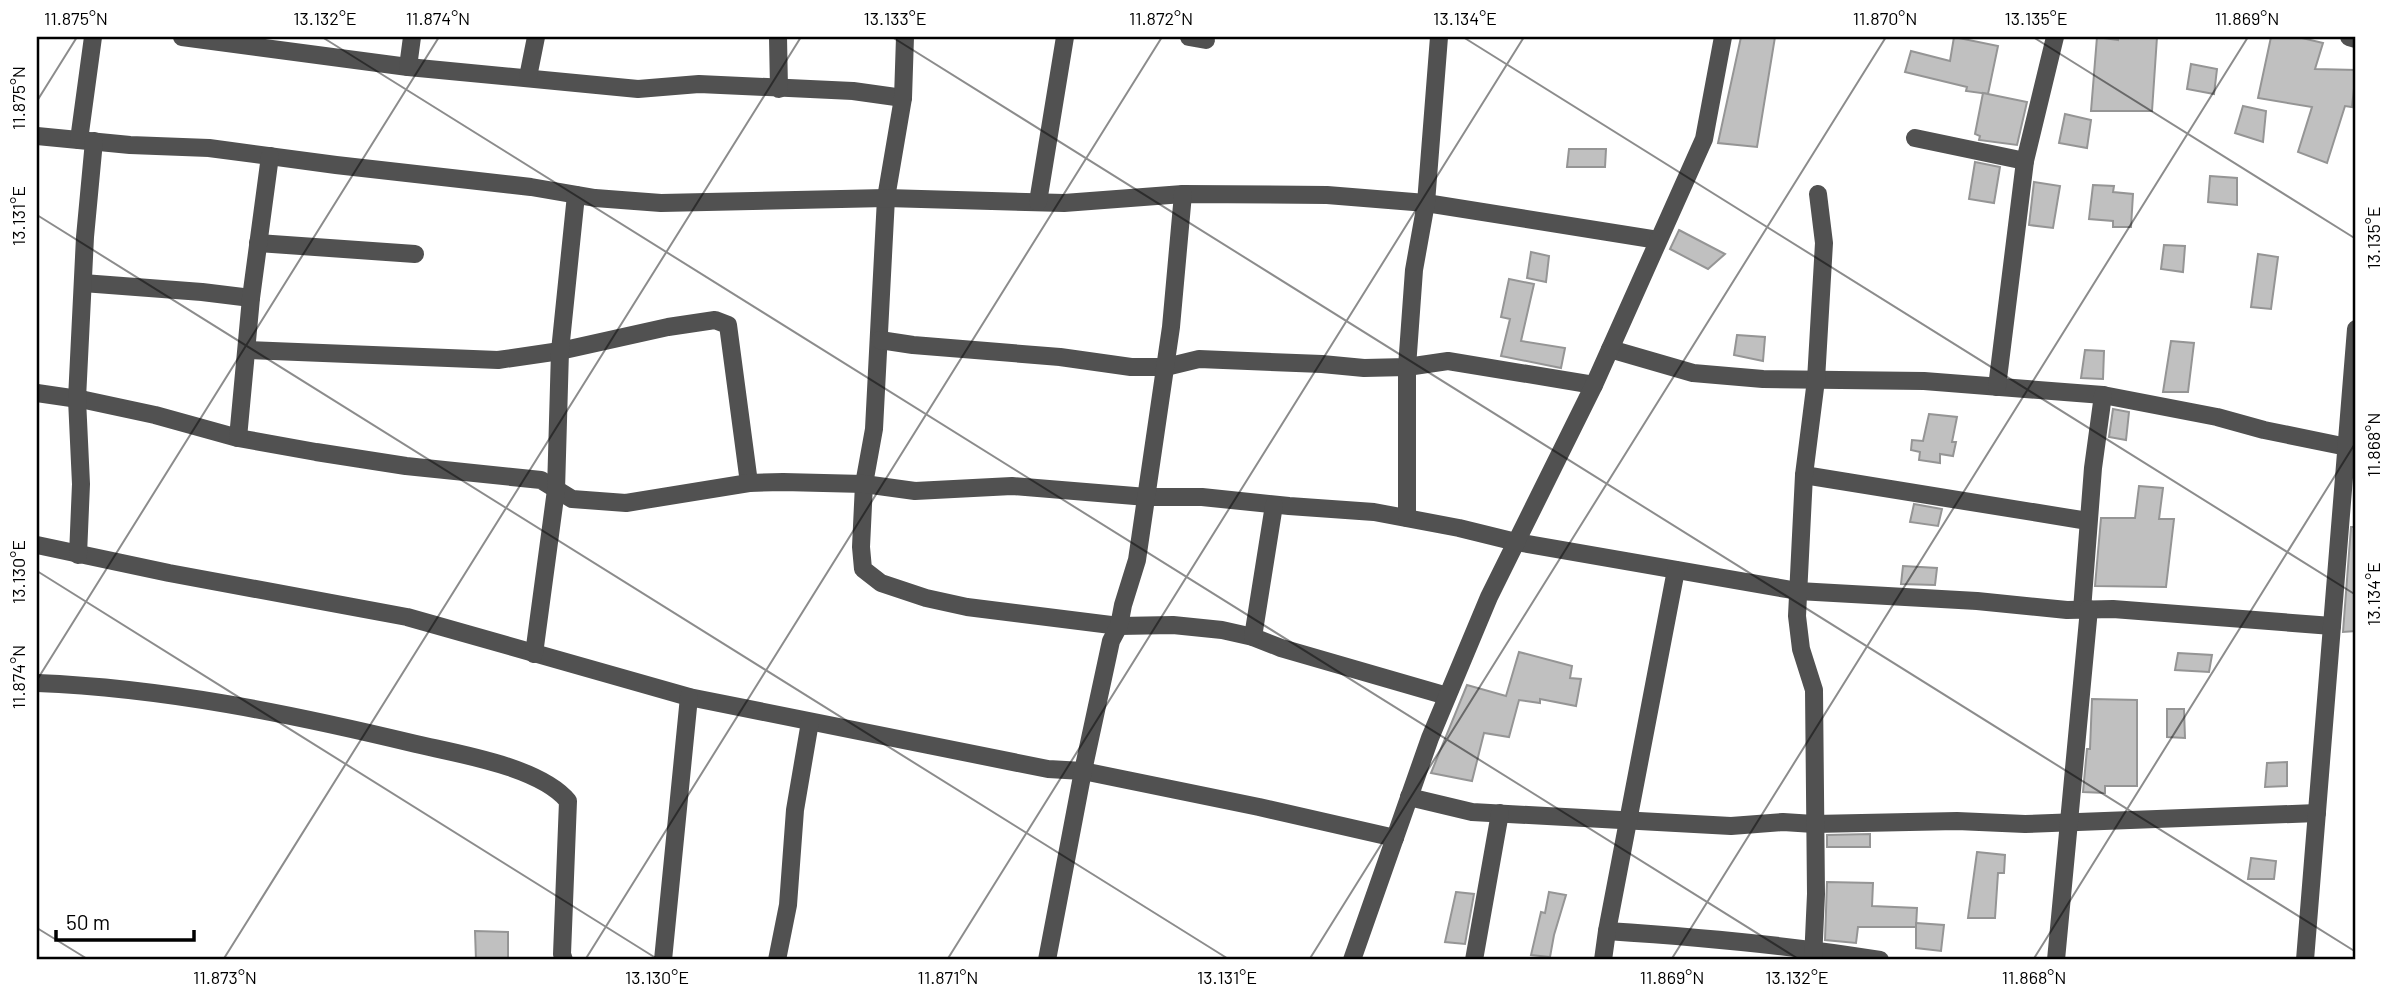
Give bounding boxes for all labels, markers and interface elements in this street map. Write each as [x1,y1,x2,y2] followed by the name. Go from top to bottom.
[44,7,108,29] text: 11.875°N
[293,7,357,29] text: 13.132°E
[406,7,470,29] text: 11.874°N
[863,7,927,29] text: 13.133°E
[1129,7,1193,29] text: 11.872°N
[1433,7,1497,29] text: 13.134°E
[1853,7,1917,29] text: 11.870°N
[2004,7,2068,29] text: 13.135°E
[2215,7,2279,29] text: 11.869°N
[7,66,29,130] text: 11.875°N
[7,186,29,246] text: 13.131°E
[2362,206,2384,270] text: 13.135°E
[2362,413,2384,477] text: 11.868°N
[7,540,29,604] text: 13.130°E
[2362,562,2384,626] text: 13.134°E
[7,645,29,709] text: 11.874°N
[56,899,194,943] scale bar
[66,909,110,934] text: 50 m
[193,966,257,988] text: 11.873°N
[625,966,689,988] text: 13.130°E
[918,966,978,988] text: 11.871°N
[1197,966,1257,988] text: 13.131°E
[1640,966,1704,988] text: 11.869°N
[1765,966,1829,988] text: 13.132°E
[2002,966,2066,988] text: 11.868°N

